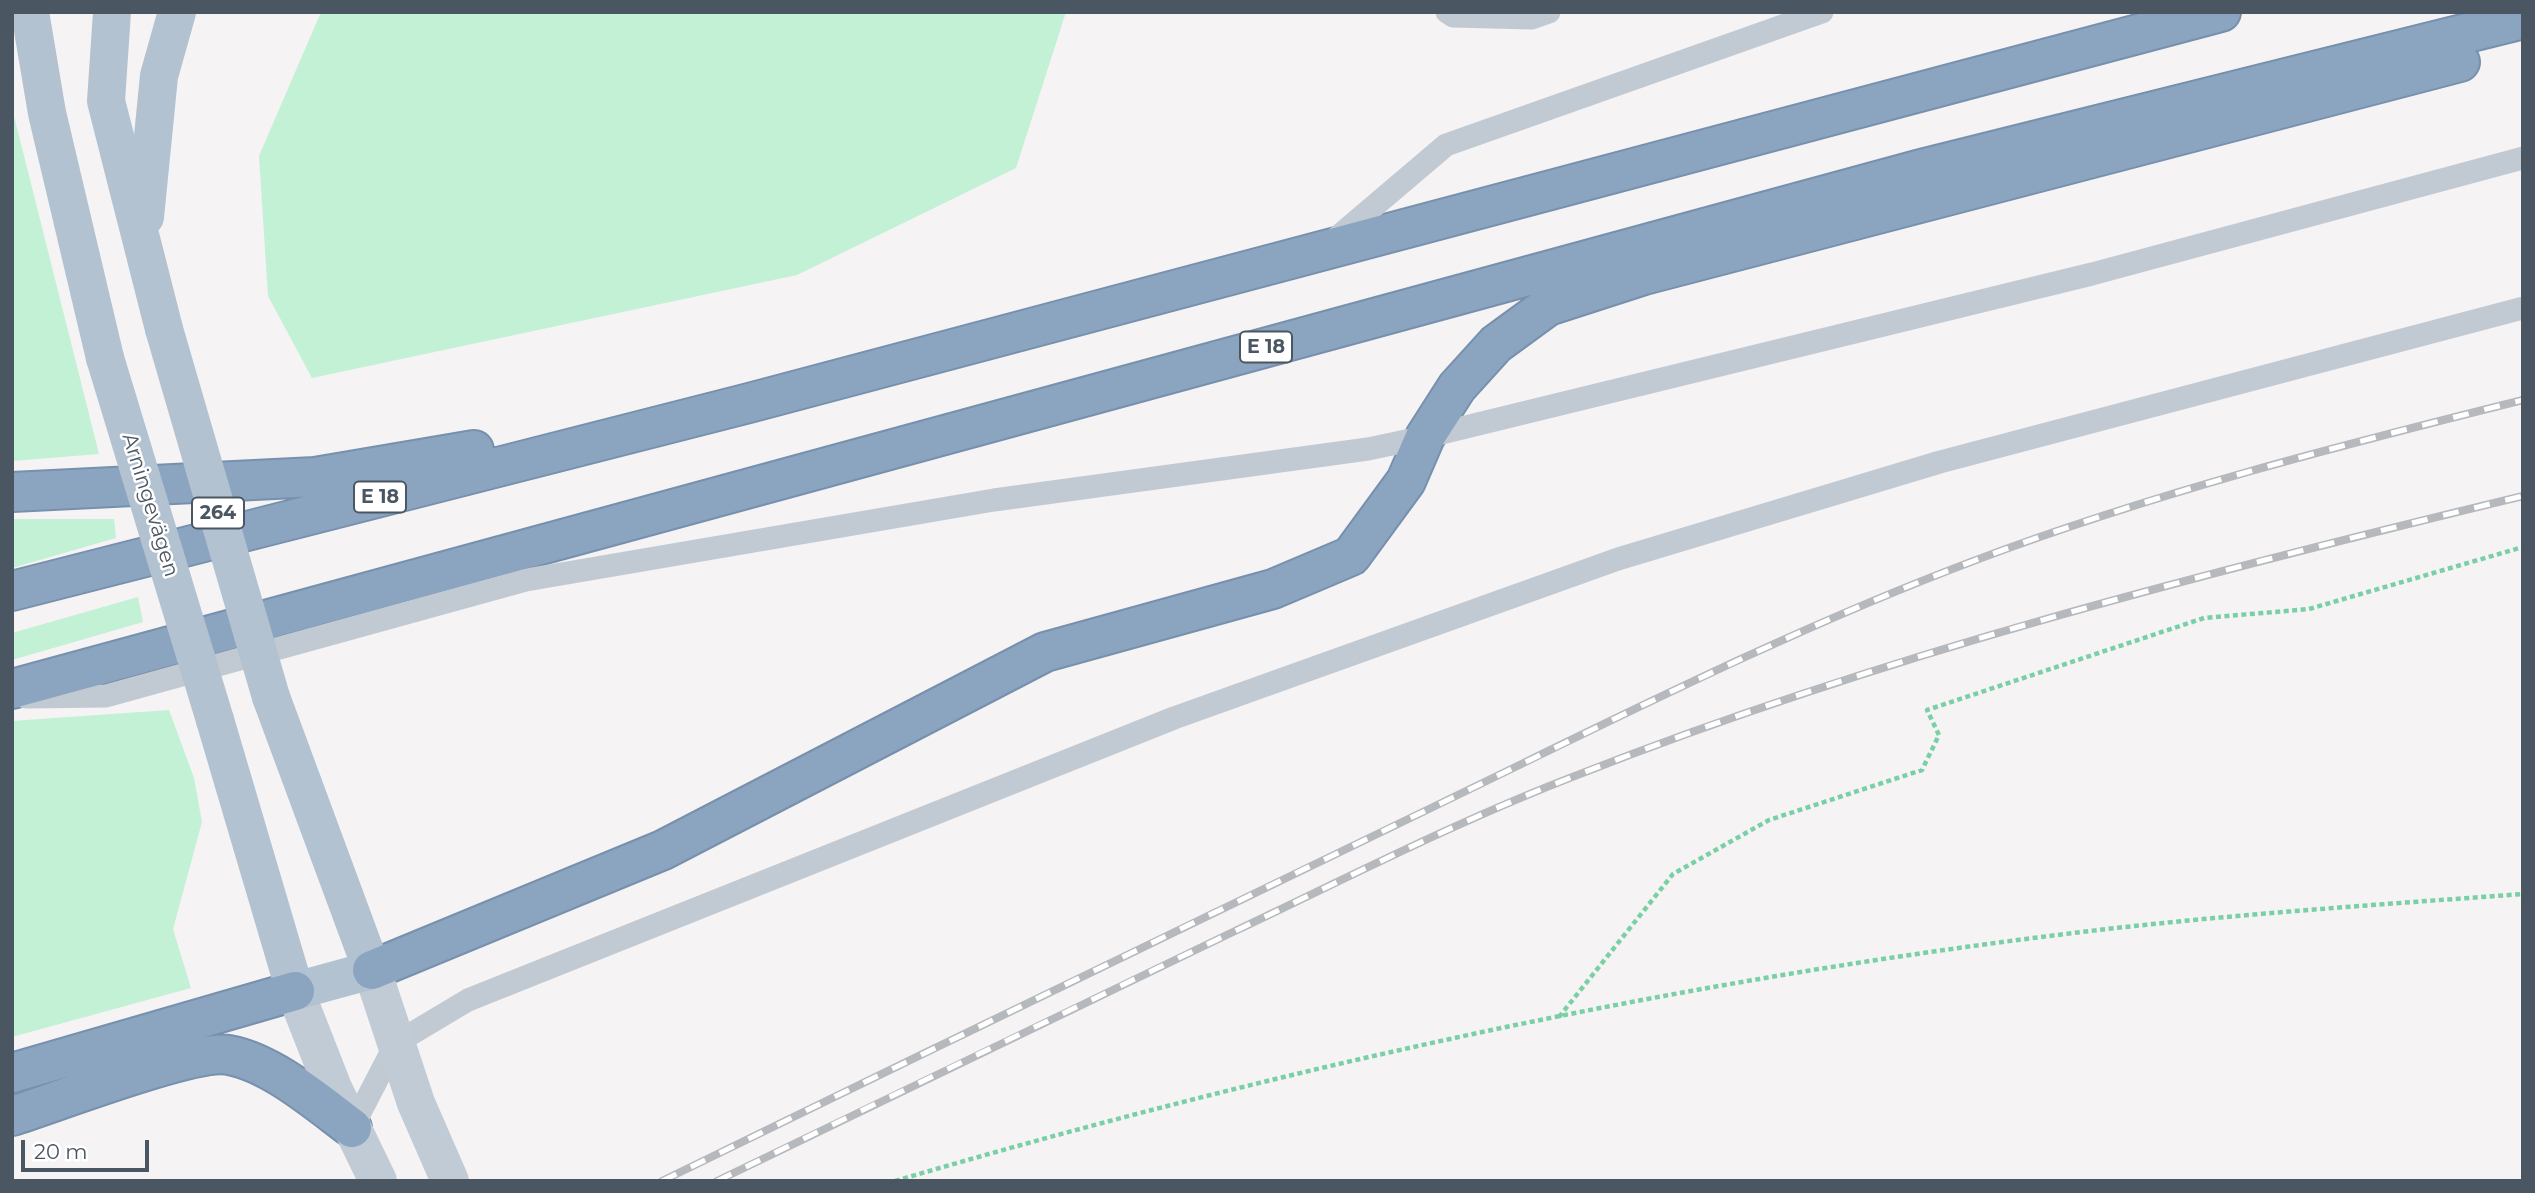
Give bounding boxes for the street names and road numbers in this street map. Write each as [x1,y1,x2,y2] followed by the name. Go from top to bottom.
[1240,332,1292,362] road number: E 18
[116,430,184,580] street label: Arningevägen
[354,482,406,512] road number: E 18
[192,498,244,528] road number: 264

